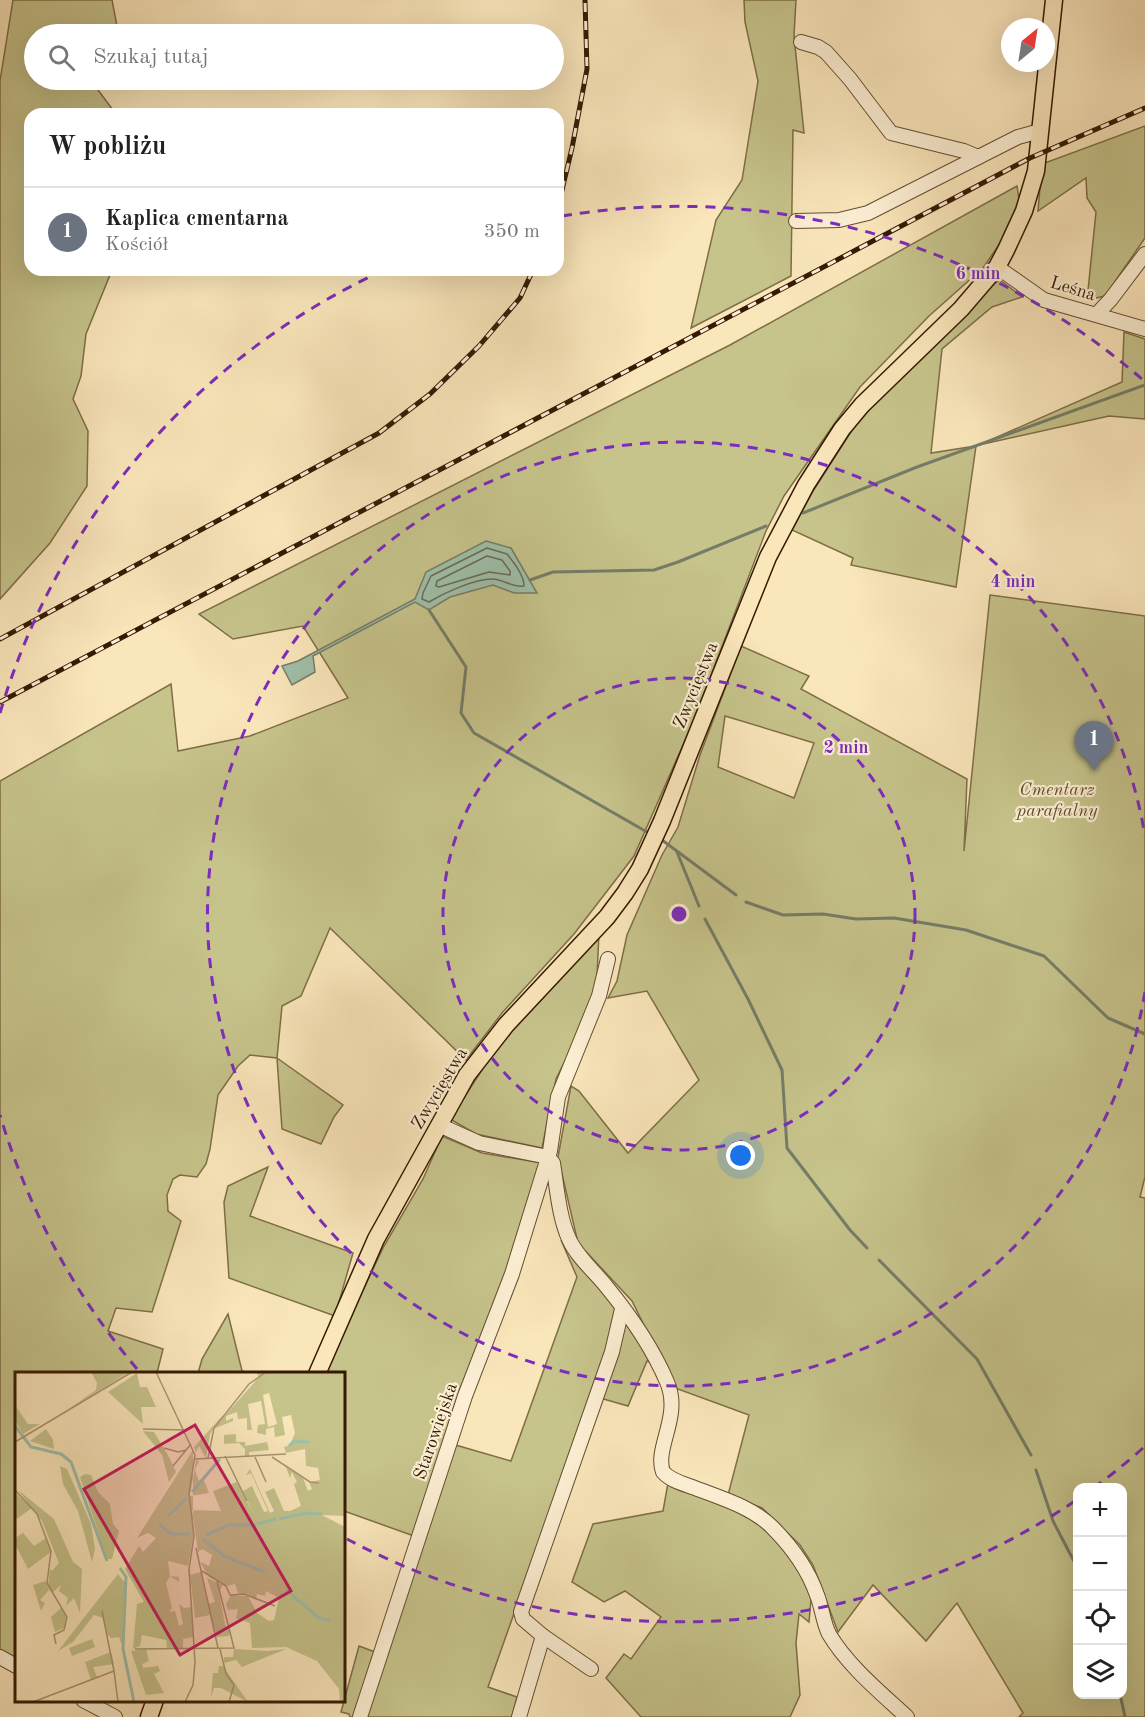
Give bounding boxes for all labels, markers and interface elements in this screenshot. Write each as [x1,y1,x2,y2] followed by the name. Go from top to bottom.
[1001,18,1055,72] north arrow
[24,24,564,90] search box
[45,41,78,74] icon: search
[93,46,209,68] text: Szukaj tutaj
[48,134,166,160] text: W pobliżu
[105,208,289,230] text: Kaplica cmentarna
[62,222,73,242] text: 1
[484,222,540,242] text: 350 m
[105,235,168,255] text: Kościół
[955,265,1001,283] text: 6 min
[1048,274,1098,304] street label: Leśna
[990,573,1036,591] text: 4 min
[670,639,721,731] street label: Zwycięstwa
[1074,722,1114,771] pin: 1
[823,739,869,757] text: 2 min
[1014,781,1098,820] park label: Cmentarz parafialny
[669,904,689,924] centre of rings
[409,1044,471,1132] street label: Zwycięstwa
[726,1141,755,1170] your location
[15,1372,345,1702] inset map
[411,1380,461,1482] street label: Starowiejska
[1073,1483,1127,1699] map controls
[1073,1483,1127,1537] button: +
[1073,1537,1127,1591] button: −
[1073,1591,1127,1645] button: locate
[1073,1645,1127,1699] button: layers

